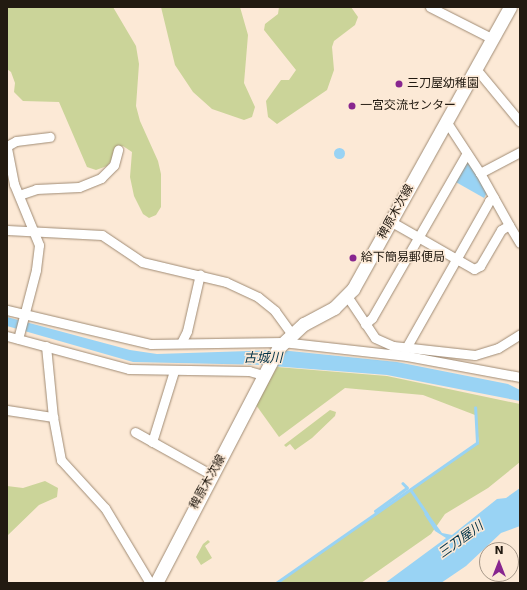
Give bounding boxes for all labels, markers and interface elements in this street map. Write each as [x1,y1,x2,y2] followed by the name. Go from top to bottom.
[407,77,479,91] place label: 三刀屋幼稚園
[394,79,404,89] marker: 三刀屋幼稚園
[360,99,456,113] place label: 一宮交流センター
[347,101,357,111] marker: 一宮交流センター
[375,182,417,242] street label: 稗原木次線
[361,251,445,265] place label: 給下簡易郵便局
[348,253,358,263] marker: 給下簡易郵便局
[244,350,282,366] water label: 古城川
[187,452,229,512] street label: 稗原木次線
[435,518,487,562] water label: 三刀屋川
[479,542,519,582] north arrow
[494,544,504,557] text: N

